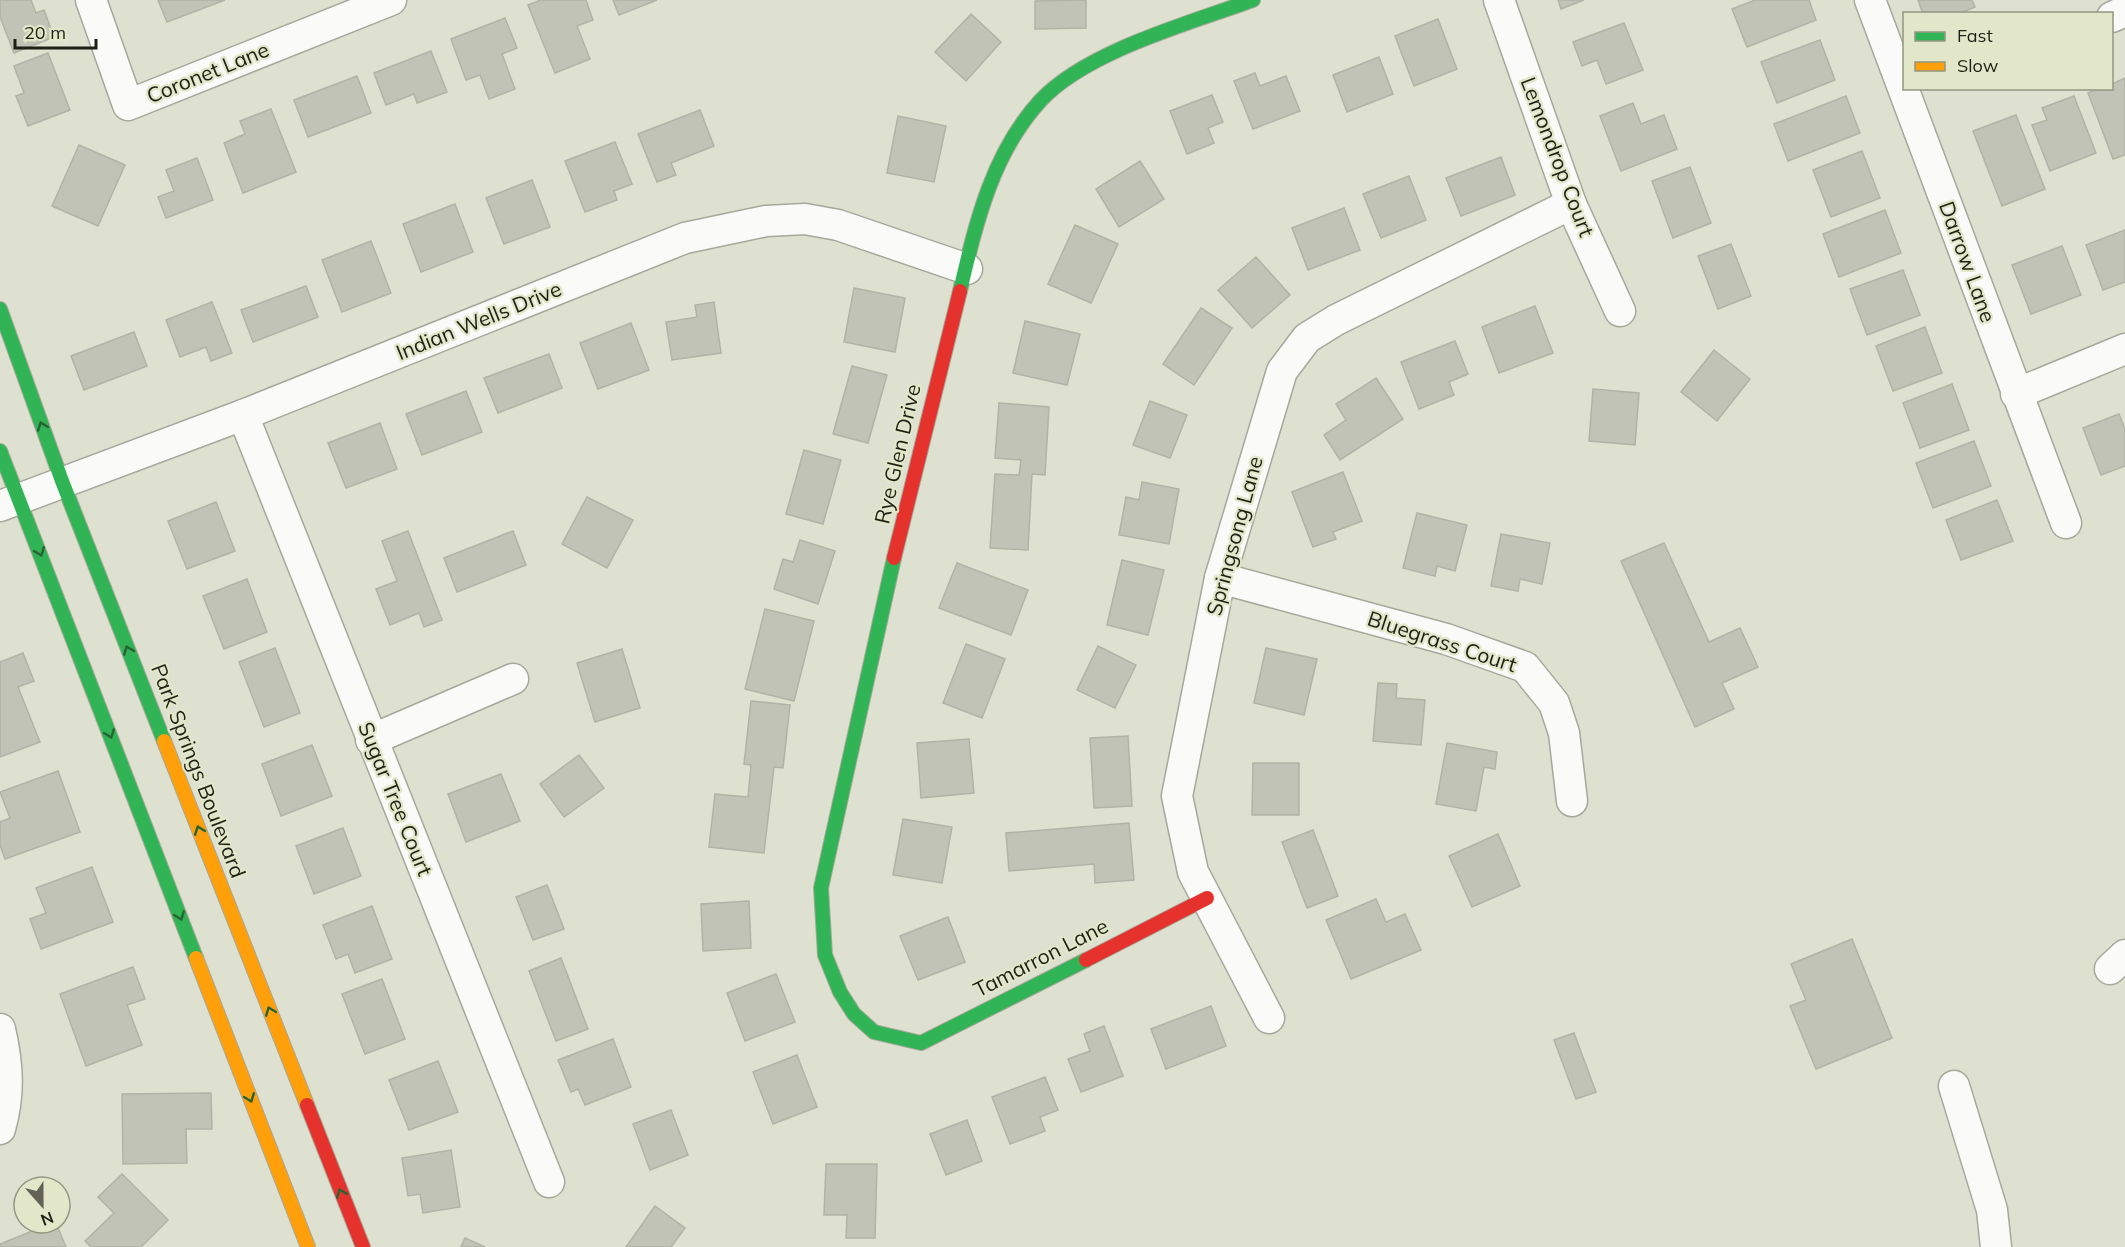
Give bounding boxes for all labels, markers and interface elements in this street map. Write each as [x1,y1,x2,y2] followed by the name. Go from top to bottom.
[15,12,96,50] scale bar
[1903,12,2113,90] legend
[24,21,66,44] text: 20 m
[1957,24,1993,47] text: Fast
[143,36,273,108] street label: Coronet Lane
[1957,54,1999,77] text: Slow
[1516,73,1600,240] street label: Lemondrop Court
[1934,198,2002,326] street label: Darrow Lane
[392,275,565,365] street label: Indian Wells Drive
[868,381,926,526] street label: Rye Glen Drive
[37,421,50,432] one-way arrow
[1200,453,1268,618] street label: Springsong Lane
[33,546,45,557] one-way arrow
[1364,605,1520,677] street label: Bluegrass Court
[123,646,135,657] one-way arrow
[146,660,252,881] street label: Park Springs Boulevard
[353,718,439,879] street label: Sugar Tree Court
[103,728,115,739] one-way arrow
[193,825,206,835] one-way arrow
[173,910,185,921] one-way arrow
[969,912,1112,1002] street label: Tamarron Lane
[265,1006,277,1017] one-way arrow
[243,1092,256,1103] one-way arrow
[12,1175,72,1235] north arrow
[336,1188,348,1199] one-way arrow
[38,1208,57,1231] text: N

